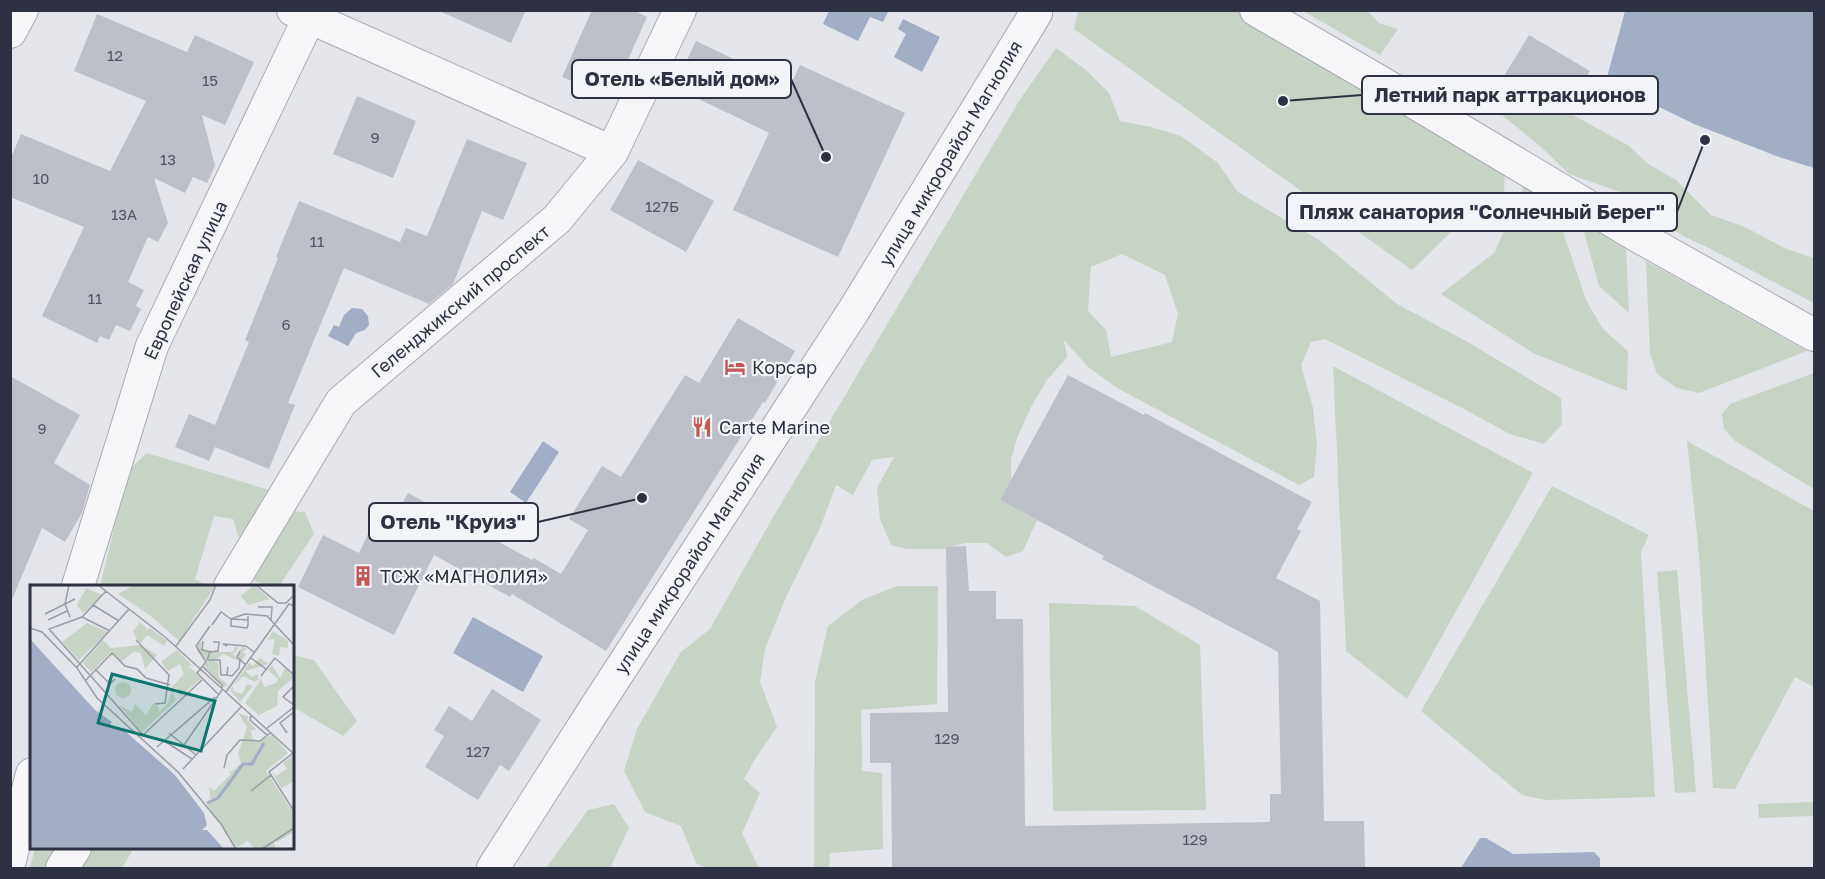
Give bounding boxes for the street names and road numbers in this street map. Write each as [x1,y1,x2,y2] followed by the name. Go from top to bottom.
[874,36,1026,270] street label: улица микрорайон Магнолия
[138,197,232,363] street label: Европейская улица
[366,220,554,382] street label: Геленджикский проспект
[609,448,769,678] street label: улица микрорайон Магнолия

